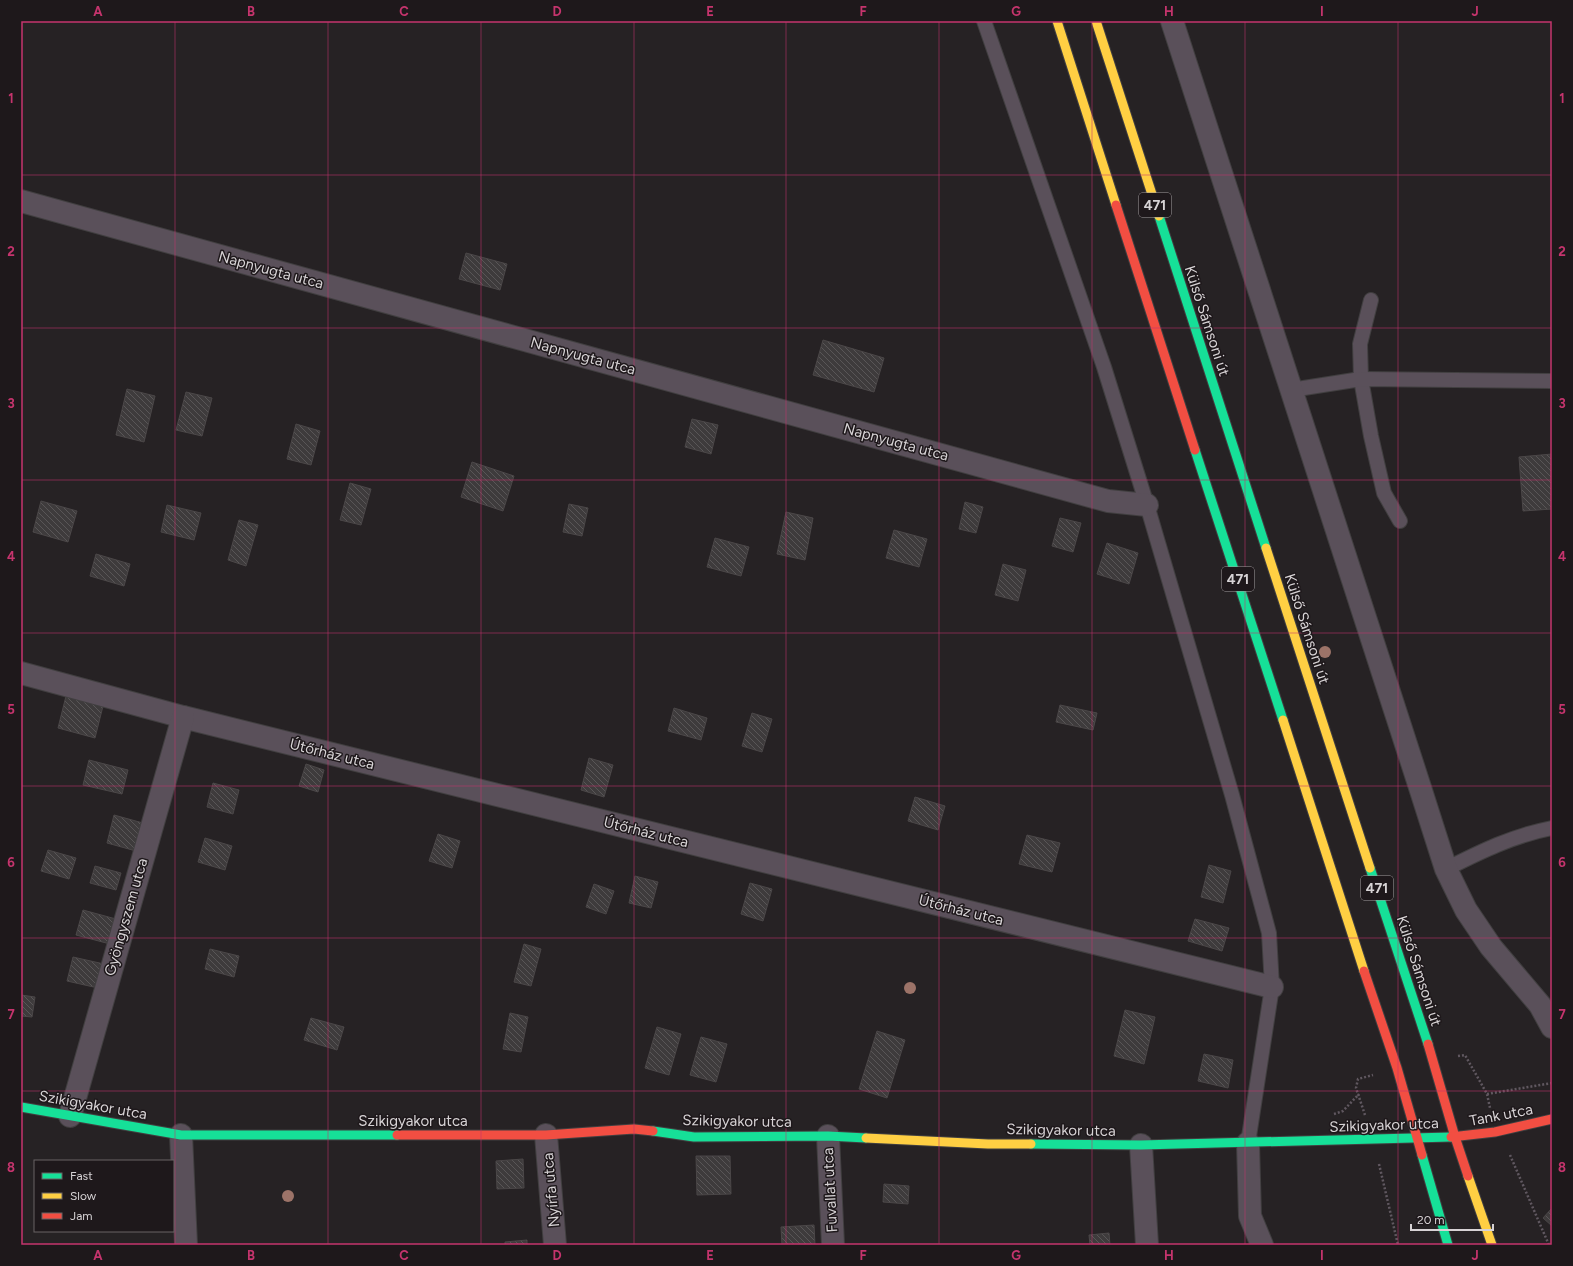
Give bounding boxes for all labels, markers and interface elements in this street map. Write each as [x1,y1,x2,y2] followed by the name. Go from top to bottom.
[93,4,103,19] text: A
[247,4,255,19] text: B
[399,4,409,19] text: C
[552,4,562,19] text: D
[706,4,714,19] text: E
[859,4,867,19] text: F
[1011,4,1021,19] text: G
[1164,4,1174,19] text: H
[1320,4,1324,19] text: I
[1471,4,1479,19] text: J
[8,91,14,106] text: 1
[1559,91,1565,106] text: 1
[1139,193,1171,217] road number: 471
[7,244,15,259] text: 2
[1558,244,1566,259] text: 2
[216,247,326,293] street label: Napnyugta utca
[1181,263,1233,379] street label: Külső Sámsoni út
[528,333,638,379] street label: Napnyugta utca
[7,396,15,411] text: 3
[1558,396,1566,411] text: 3
[841,419,951,465] street label: Napnyugta utca
[7,549,15,564] text: 4
[1558,549,1566,564] text: 4
[1222,567,1254,591] road number: 471
[1281,571,1333,687] street label: Külső Sámsoni út
[7,702,15,717] text: 5
[1558,702,1566,717] text: 5
[288,735,376,773] street label: Útőrház utca
[602,813,690,851] street label: Útőrház utca
[7,855,15,870] text: 6
[1558,855,1566,870] text: 6
[101,856,151,978] street label: Gyöngyszem utca
[1361,876,1393,900] road number: 471
[917,891,1005,929] street label: Útőrház utca
[1393,913,1445,1029] street label: Külső Sámsoni út
[7,1007,15,1022] text: 7
[1558,1007,1566,1022] text: 7
[38,1087,148,1123] street label: Szikigyakor utca
[1468,1100,1534,1130] street label: Tank utca
[682,1111,792,1131] street label: Szikigyakor utca
[358,1112,468,1130] street label: Szikigyakor utca
[1329,1114,1439,1136] street label: Szikigyakor utca
[1006,1120,1116,1140] street label: Szikigyakor utca
[819,1147,841,1233] street label: Fuvallat utca
[539,1152,563,1228] street label: Nyírfa utca
[7,1160,15,1175] text: 8
[34,1160,174,1232] legend
[1558,1160,1566,1175] text: 8
[70,1169,93,1183] text: Fast
[70,1189,97,1203] text: Slow
[1411,1206,1493,1232] scale bar
[70,1209,93,1223] text: Jam
[1417,1213,1445,1227] text: 20 m
[93,1248,103,1263] text: A
[247,1248,255,1263] text: B
[399,1248,409,1263] text: C
[552,1248,562,1263] text: D
[706,1248,714,1263] text: E
[859,1248,867,1263] text: F
[1011,1248,1021,1263] text: G
[1164,1248,1174,1263] text: H
[1320,1248,1324,1263] text: I
[1471,1248,1479,1263] text: J

